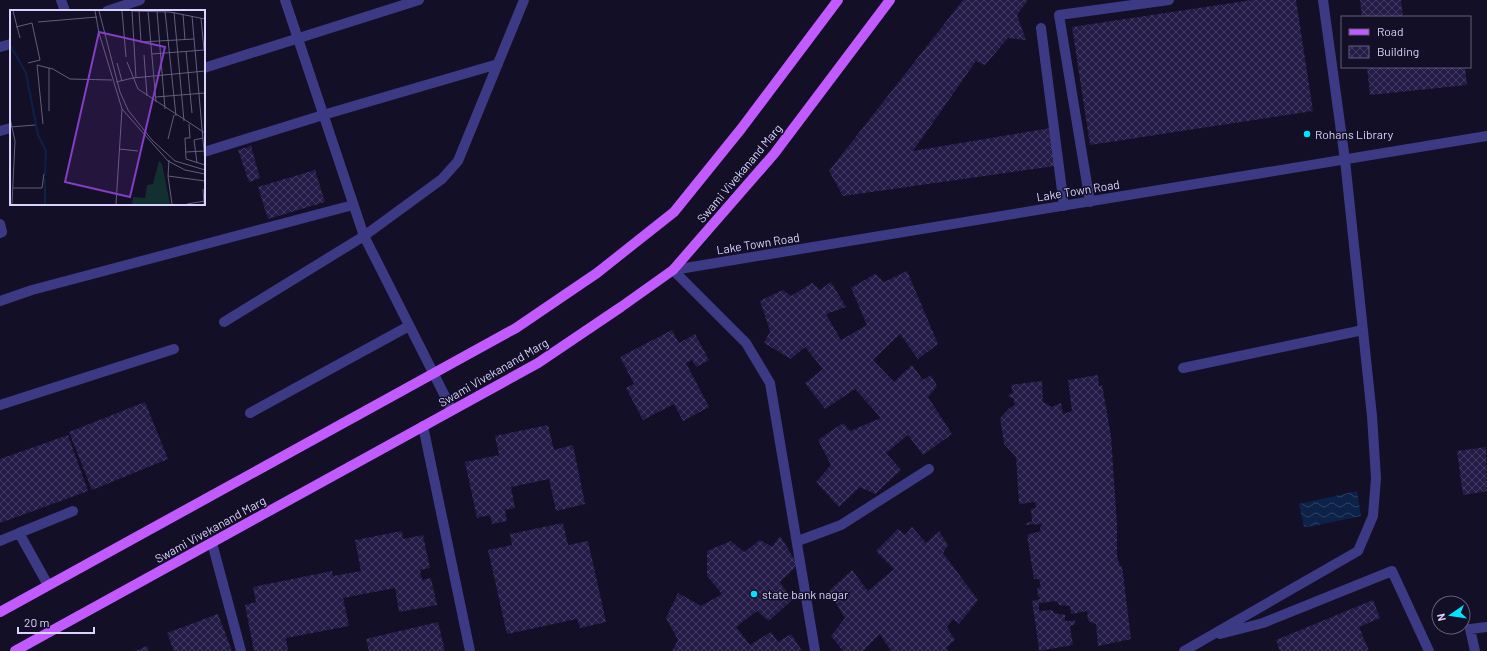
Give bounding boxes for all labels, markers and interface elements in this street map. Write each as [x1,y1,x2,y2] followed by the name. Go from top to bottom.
[10,10,205,205] inset map
[1341,16,1471,68] legend
[1377,24,1404,38] text: Road
[1377,44,1419,58] text: Building
[694,121,784,225] street label: Swami Vivekanand Marg
[1315,127,1394,141] place label: Rohans Library
[1302,129,1312,139] marker: Rohans Library
[1035,177,1121,203] street label: Lake Town Road
[715,230,801,256] street label: Lake Town Road
[436,335,550,409] street label: Swami Vivekanand Marg
[152,493,268,565] street label: Swami Vivekanand Marg
[762,587,849,601] place label: state bank nagar
[749,589,759,599] marker: state bank nagar
[1431,595,1471,635] north arrow
[18,609,94,635] scale bar
[1434,612,1448,622] text: N
[24,615,50,629] text: 20 m

